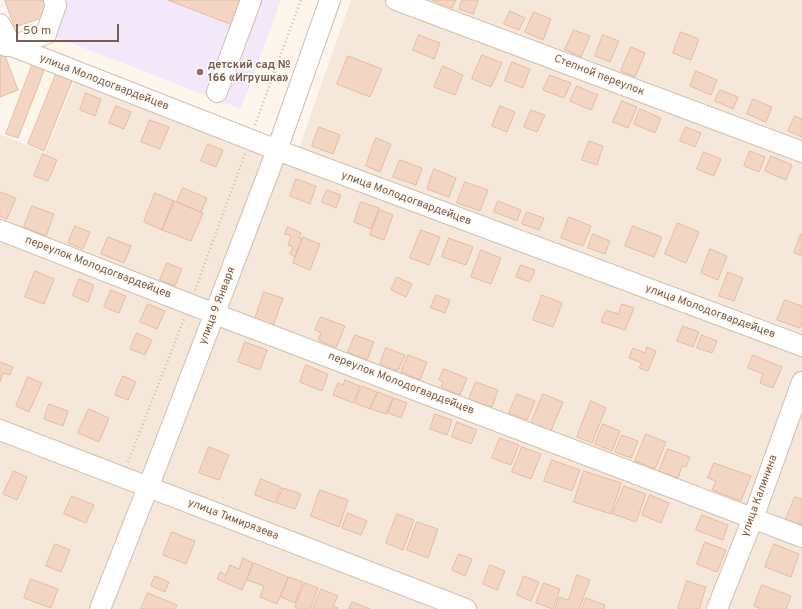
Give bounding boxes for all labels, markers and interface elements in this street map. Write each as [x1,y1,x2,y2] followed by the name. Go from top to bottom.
[18,16,121,42] scale bar
[23,23,51,39] text: 50 m
[37,52,171,114] street label: улица Молодогвардейцев
[552,53,646,99] street label: Степной переулок
[208,59,290,85] place label: детский сад № 166 «Игрушка»
[195,67,205,77] marker: детский сад № 166 «Игрушка»
[339,169,473,229] street label: улица Молодогвардейцев
[23,234,173,302] street label: переулок Молодогвардейцев
[197,265,239,347] street label: улица 9 Января
[643,282,777,342] street label: улица Молодогвардейцев
[326,350,476,418] street label: переулок Молодогвардейцев
[739,453,781,539] street label: улица Калинина
[186,497,280,543] street label: улица Тимирязева

